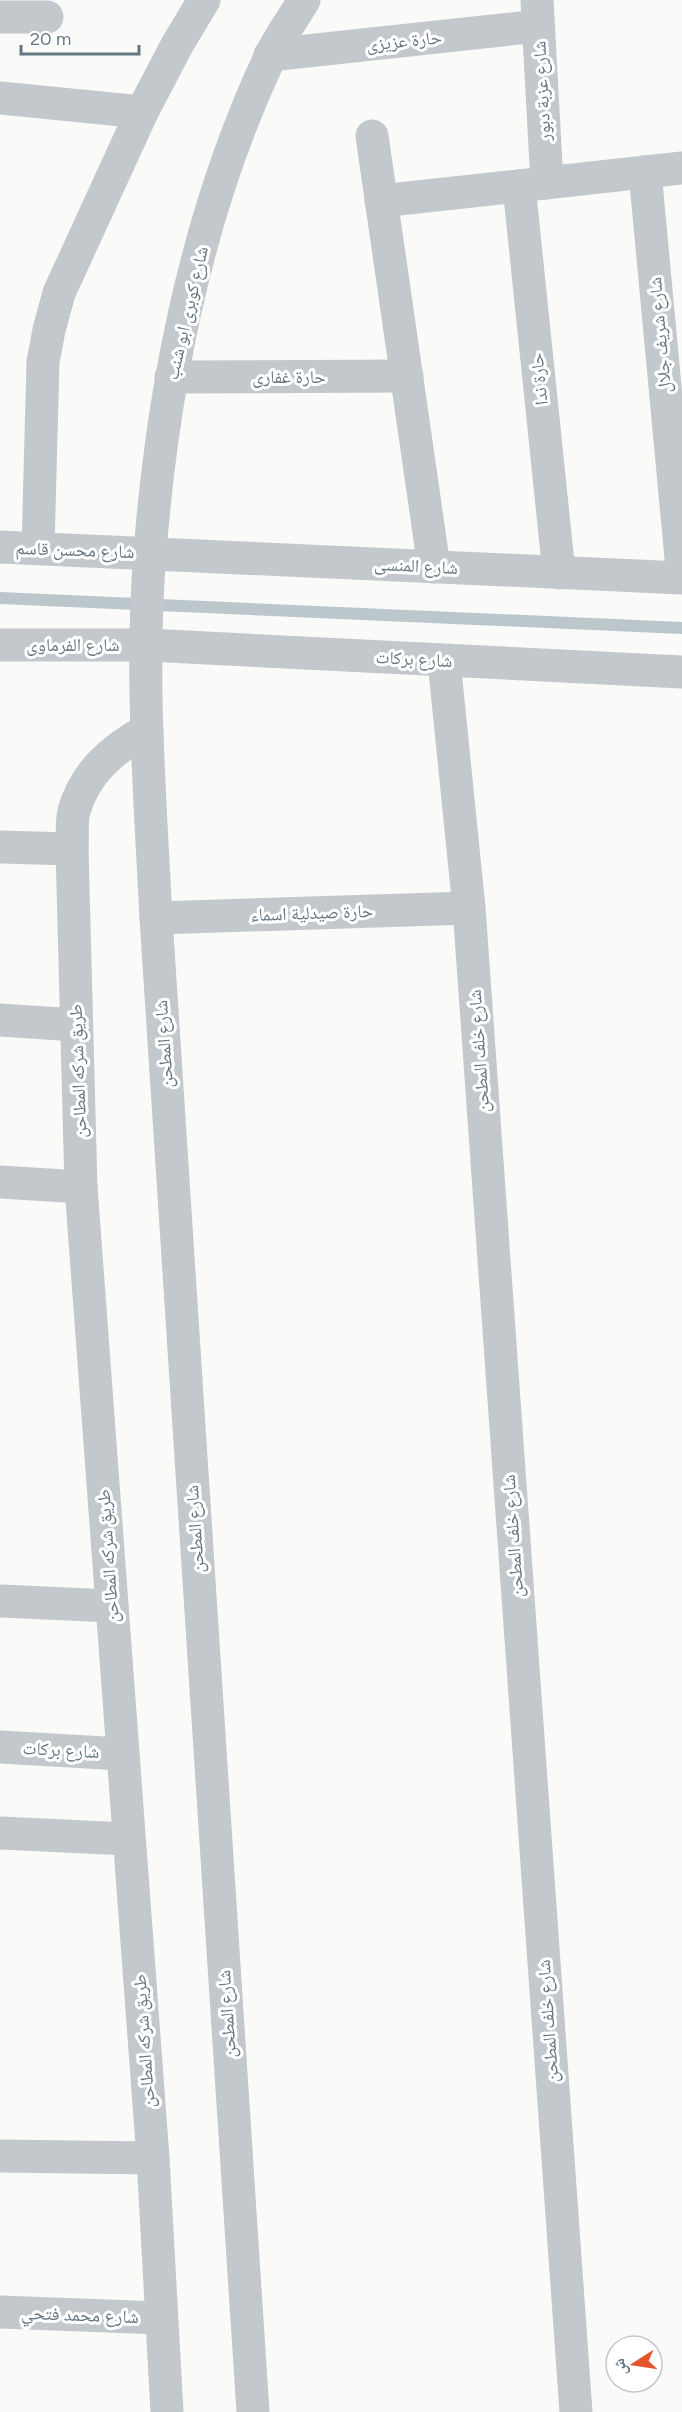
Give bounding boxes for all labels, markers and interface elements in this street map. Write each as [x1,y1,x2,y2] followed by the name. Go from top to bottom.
[21,18,140,56] scale bar
[365,26,443,56] street label: حارة عزيزى
[30,28,71,50] text: 20 m
[528,40,556,143] street label: شارع عزبة دبور
[161,244,213,382] street label: شارع كوبرى ابو شنب
[644,276,676,394] street label: شارع شريف جلال
[525,352,553,406] street label: حارة ندا
[252,366,326,388] street label: حارة غفارى
[15,537,135,564] street label: شارع محسن قاسم
[374,553,458,579] street label: شارع المنسى
[26,634,120,656] street label: شارع الفرماوى
[375,646,453,672] street label: شارع بركات
[250,900,374,926] street label: حارة صيدلية اسماء
[464,989,494,1113] street label: شارع خلف المطحن
[150,999,178,1089] street label: شارع المطحن
[65,1004,91,1138] street label: طريق شركه المطاحن
[498,1474,528,1598] street label: شارع خلف المطحن
[181,1484,209,1574] street label: شارع المطحن
[92,1488,124,1624] street label: طريق شركه المطاحن
[22,1737,100,1763] street label: شارع بركات
[533,1959,563,2083] street label: شارع خلف المطحن
[213,1969,241,2059] street label: شارع المطحن
[128,1973,160,2109] street label: طريق شركه المطاحن
[21,2302,139,2332] street label: شارع محمد فتحي
[604,2334,664,2394] north arrow
[609,2357,631,2377] text: ش

